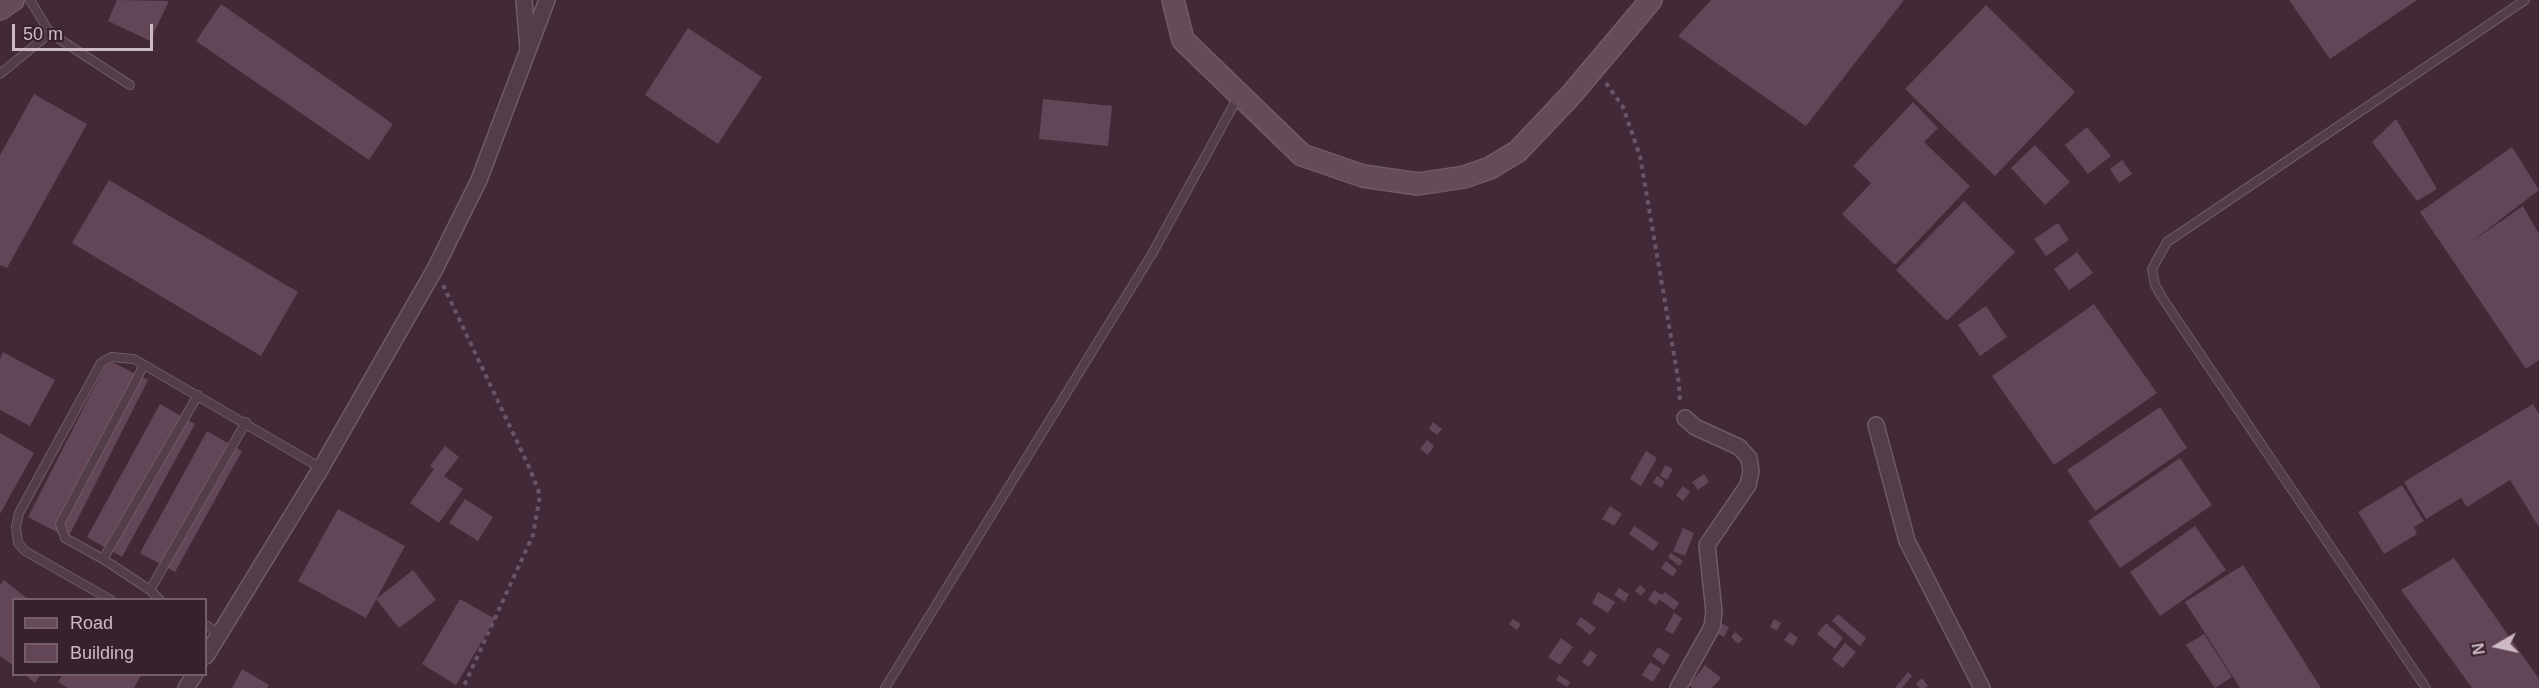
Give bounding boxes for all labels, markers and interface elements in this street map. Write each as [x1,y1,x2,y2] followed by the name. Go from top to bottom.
[15,12,156,50] scale bar
[23,24,63,44] text: 50 m
[12,598,207,676] legend
[70,613,113,633] text: Road
[2467,616,2527,676] north arrow
[2469,642,2488,656] text: N
[70,643,134,663] text: Building

